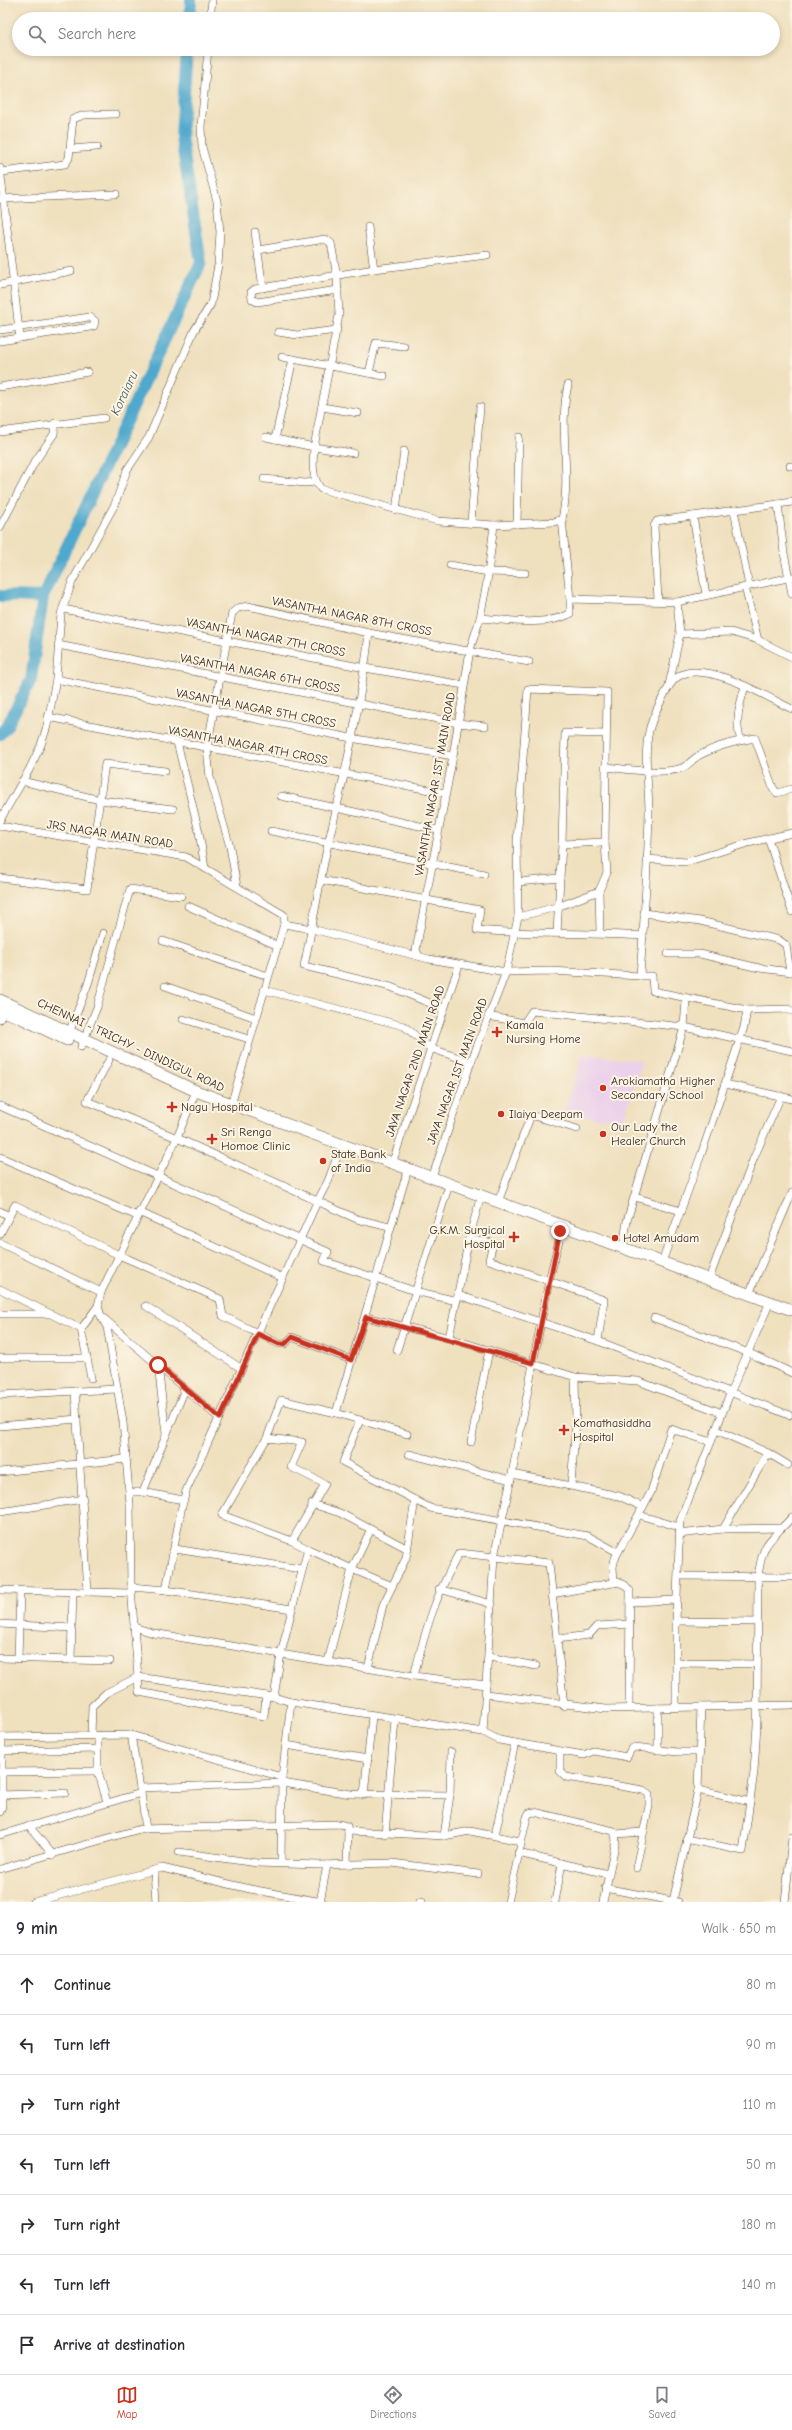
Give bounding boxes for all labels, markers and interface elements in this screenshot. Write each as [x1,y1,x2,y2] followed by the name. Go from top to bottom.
[12,12,780,56] search box
[26,23,48,45] icon: search
[58,25,136,43] text: Search here
[107,368,141,418] water label: Koraiaru
[271,594,433,638] street label: VASANTHA NAGAR 8TH CROSS
[185,615,347,659] street label: VASANTHA NAGAR 7TH CROSS
[179,651,341,695] street label: VASANTHA NAGAR 6TH CROSS
[175,686,337,730] street label: VASANTHA NAGAR 5TH CROSS
[412,691,458,877] street label: VASANTHA NAGAR 1ST MAIN ROAD
[167,723,329,767] street label: VASANTHA NAGAR 4TH CROSS
[46,817,174,851] street label: JRS NAGAR MAIN ROAD
[382,984,448,1138] street label: JAYA NAGAR 2ND MAIN ROAD
[35,995,227,1095] street label: CHENNAI - TRICHY - DINDIGUL ROAD
[424,996,490,1146] street label: JAYA NAGAR 1ST MAIN ROAD
[506,1018,580,1046] place label: Kamala Nursing Home
[491,1026,503,1038] marker: Kamala Nursing Home
[611,1074,715,1102] place label: Arokiamatha Higher Secondary School
[598,1083,608,1093] marker: Arokiamatha Higher Secondary School
[181,1100,253,1114] place label: Nagu Hospital
[166,1101,178,1113] marker: Nagu Hospital
[509,1107,583,1121] place label: Ilaiya Deepam
[496,1109,506,1119] marker: Ilaiya Deepam
[611,1120,686,1148] place label: Our Lady the Healer Church
[221,1125,290,1153] place label: Sri Renga Homoe Clinic
[598,1129,608,1139] marker: Our Lady the Healer Church
[206,1133,218,1145] marker: Sri Renga Homoe Clinic
[331,1147,386,1175] place label: State Bank of India
[318,1156,328,1166] marker: State Bank of India
[551,1222,569,1240] route end
[429,1223,505,1251] place label: G.K.M. Surgical Hospital
[508,1231,520,1243] marker: G.K.M. Surgical Hospital
[623,1231,699,1245] place label: Hotel Amudam
[610,1233,620,1243] marker: Hotel Amudam
[149,1356,167,1374] route start
[573,1416,651,1444] place label: Komathasiddha Hospital
[558,1424,570,1436] marker: Komathasiddha Hospital
[16,1919,58,1938] text: 9 min
[702,1921,776,1936] text: Walk · 650 m
[16,1974,38,1996] icon: ahead
[54,1976,111,1994] text: Continue
[746,1977,776,1992] text: 80 m
[16,2034,38,2056] icon: left
[54,2036,110,2054] text: Turn left
[746,2037,776,2052] text: 90 m
[16,2094,38,2116] icon: right
[54,2096,120,2114] text: Turn right
[743,2097,776,2112] text: 110 m
[16,2154,38,2176] icon: left
[54,2156,110,2174] text: Turn left
[746,2157,776,2172] text: 50 m
[16,2214,38,2236] icon: right
[54,2216,120,2234] text: Turn right
[741,2217,776,2232] text: 180 m
[16,2274,38,2296] icon: left
[54,2276,110,2294] text: Turn left
[742,2277,776,2292] text: 140 m
[16,2334,38,2356] icon: arrive
[54,2336,185,2354] text: Arrive at destination
[116,2384,138,2421] tab: Map
[370,2384,417,2421] tab: Directions
[649,2384,676,2421] tab: Saved

